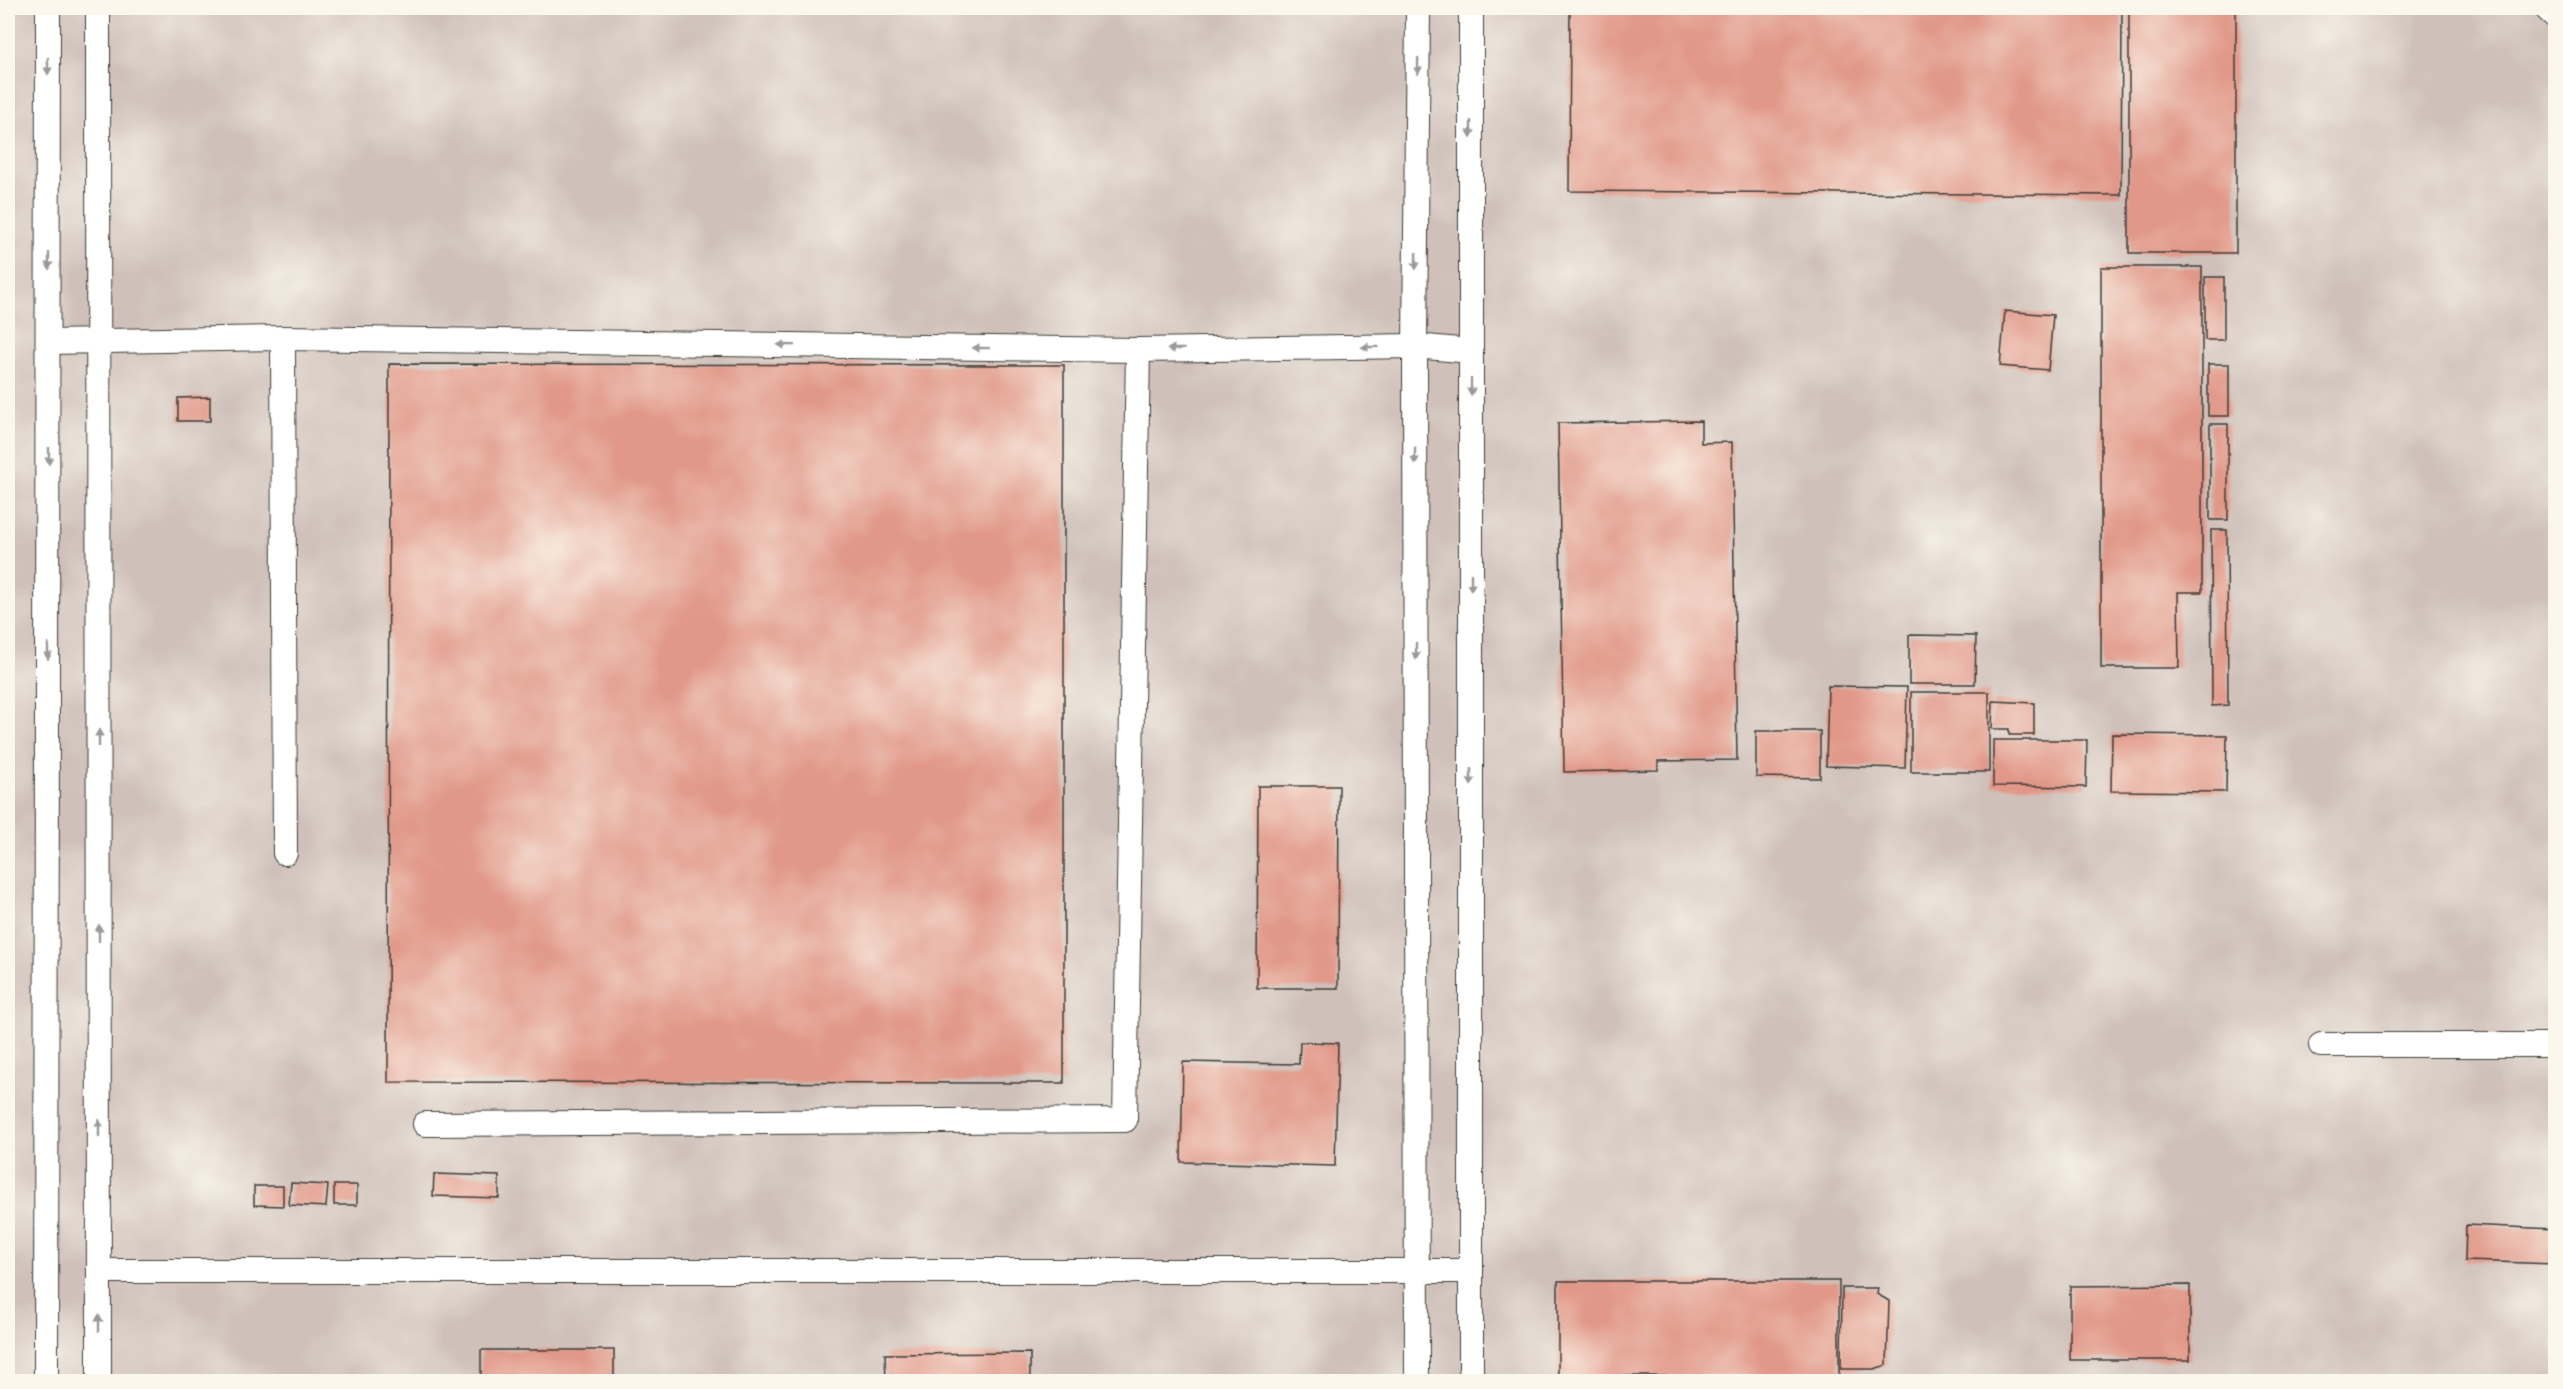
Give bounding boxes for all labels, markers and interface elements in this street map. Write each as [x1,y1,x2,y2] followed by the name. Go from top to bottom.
[43,56,53,75] one-way arrow
[1413,56,1423,75] one-way arrow
[1466,120,1476,139] one-way arrow
[44,251,54,270] one-way arrow
[1411,251,1421,270] one-way arrow
[776,340,795,350] one-way arrow
[1361,342,1380,351] one-way arrow
[971,343,990,353] one-way arrow
[1166,345,1185,354] one-way arrow
[1466,378,1476,397] one-way arrow
[44,446,53,465] one-way arrow
[1410,446,1420,465] one-way arrow
[1466,573,1476,592] one-way arrow
[43,641,53,660] one-way arrow
[1411,641,1421,660] one-way arrow
[94,729,104,748] one-way arrow
[1466,768,1476,787] one-way arrow
[94,924,104,943] one-way arrow
[94,1119,104,1138] one-way arrow
[94,1314,104,1333] one-way arrow

